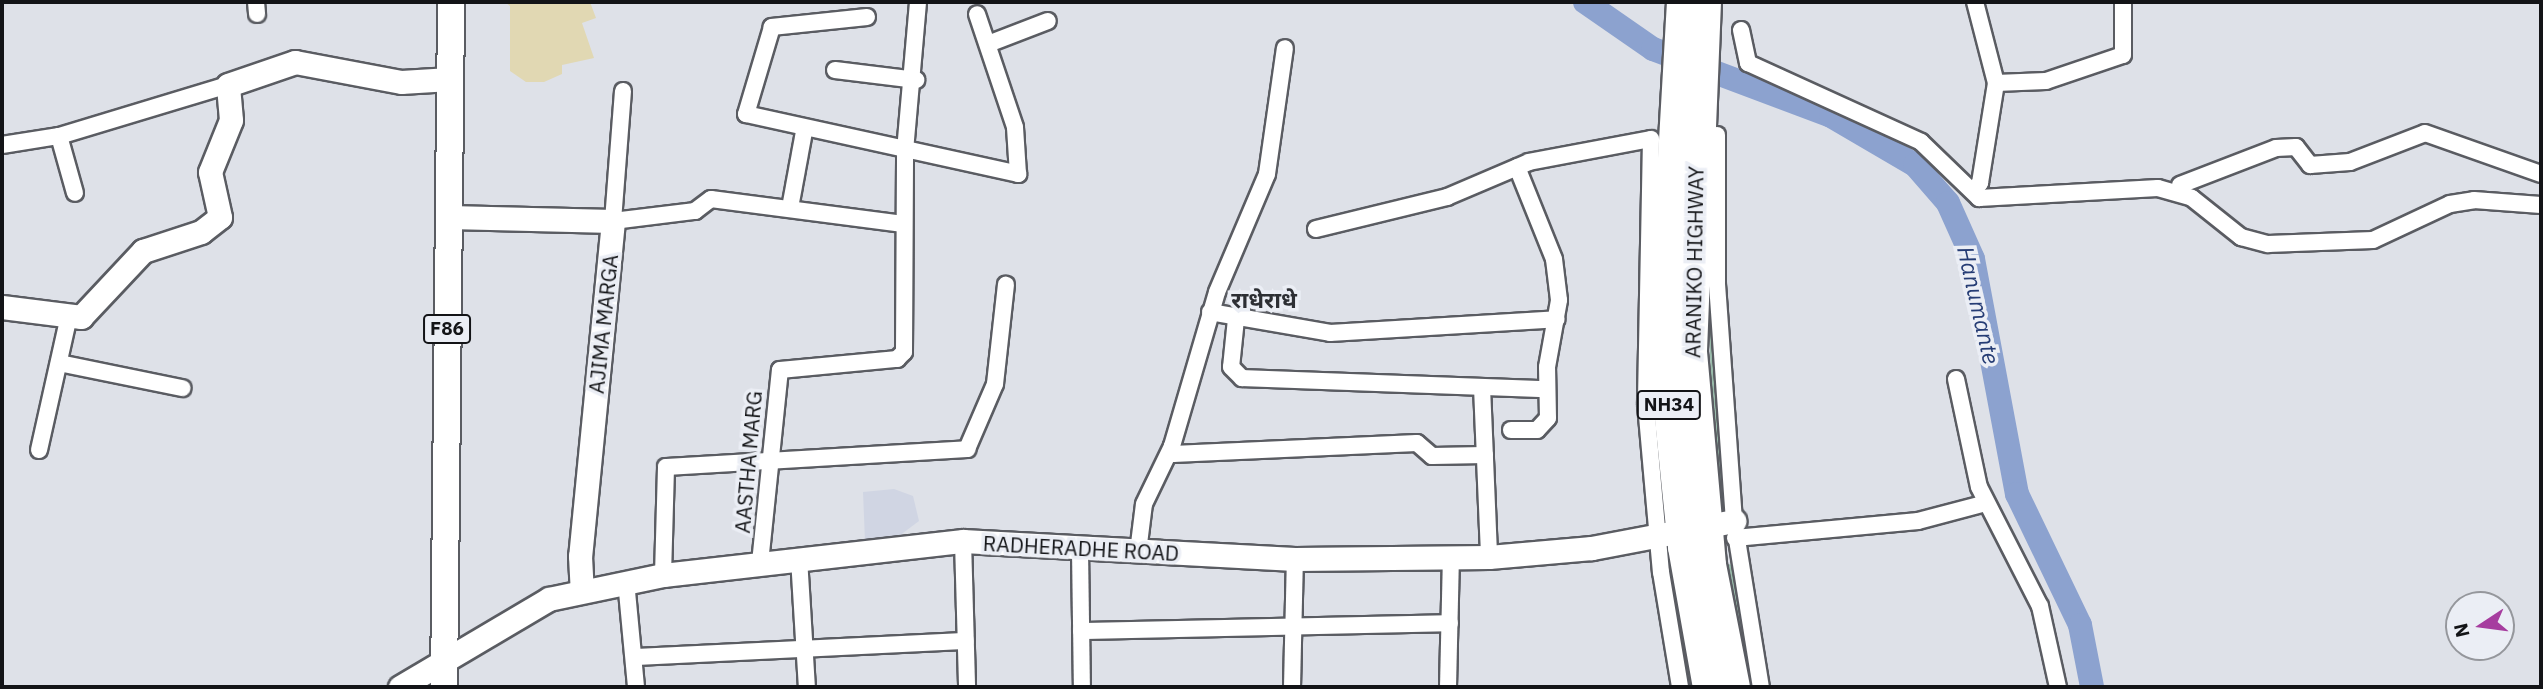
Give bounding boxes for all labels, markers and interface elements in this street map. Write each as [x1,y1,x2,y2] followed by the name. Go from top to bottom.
[1680,166,1708,358] street label: ARANIKO HIGHWAY
[1952,243,2006,367] water label: Hanumante
[583,253,623,395] street label: AJIMA MARGA
[1231,285,1297,313] district label: राधेराधे
[422,314,472,344] road number: F86
[729,390,767,534] street label: AASTHA MARG
[1636,390,1702,420] road number: NH34
[982,530,1180,566] street label: RADHERADHE ROAD
[2445,591,2515,661] north arrow
[2448,621,2475,640] text: N

